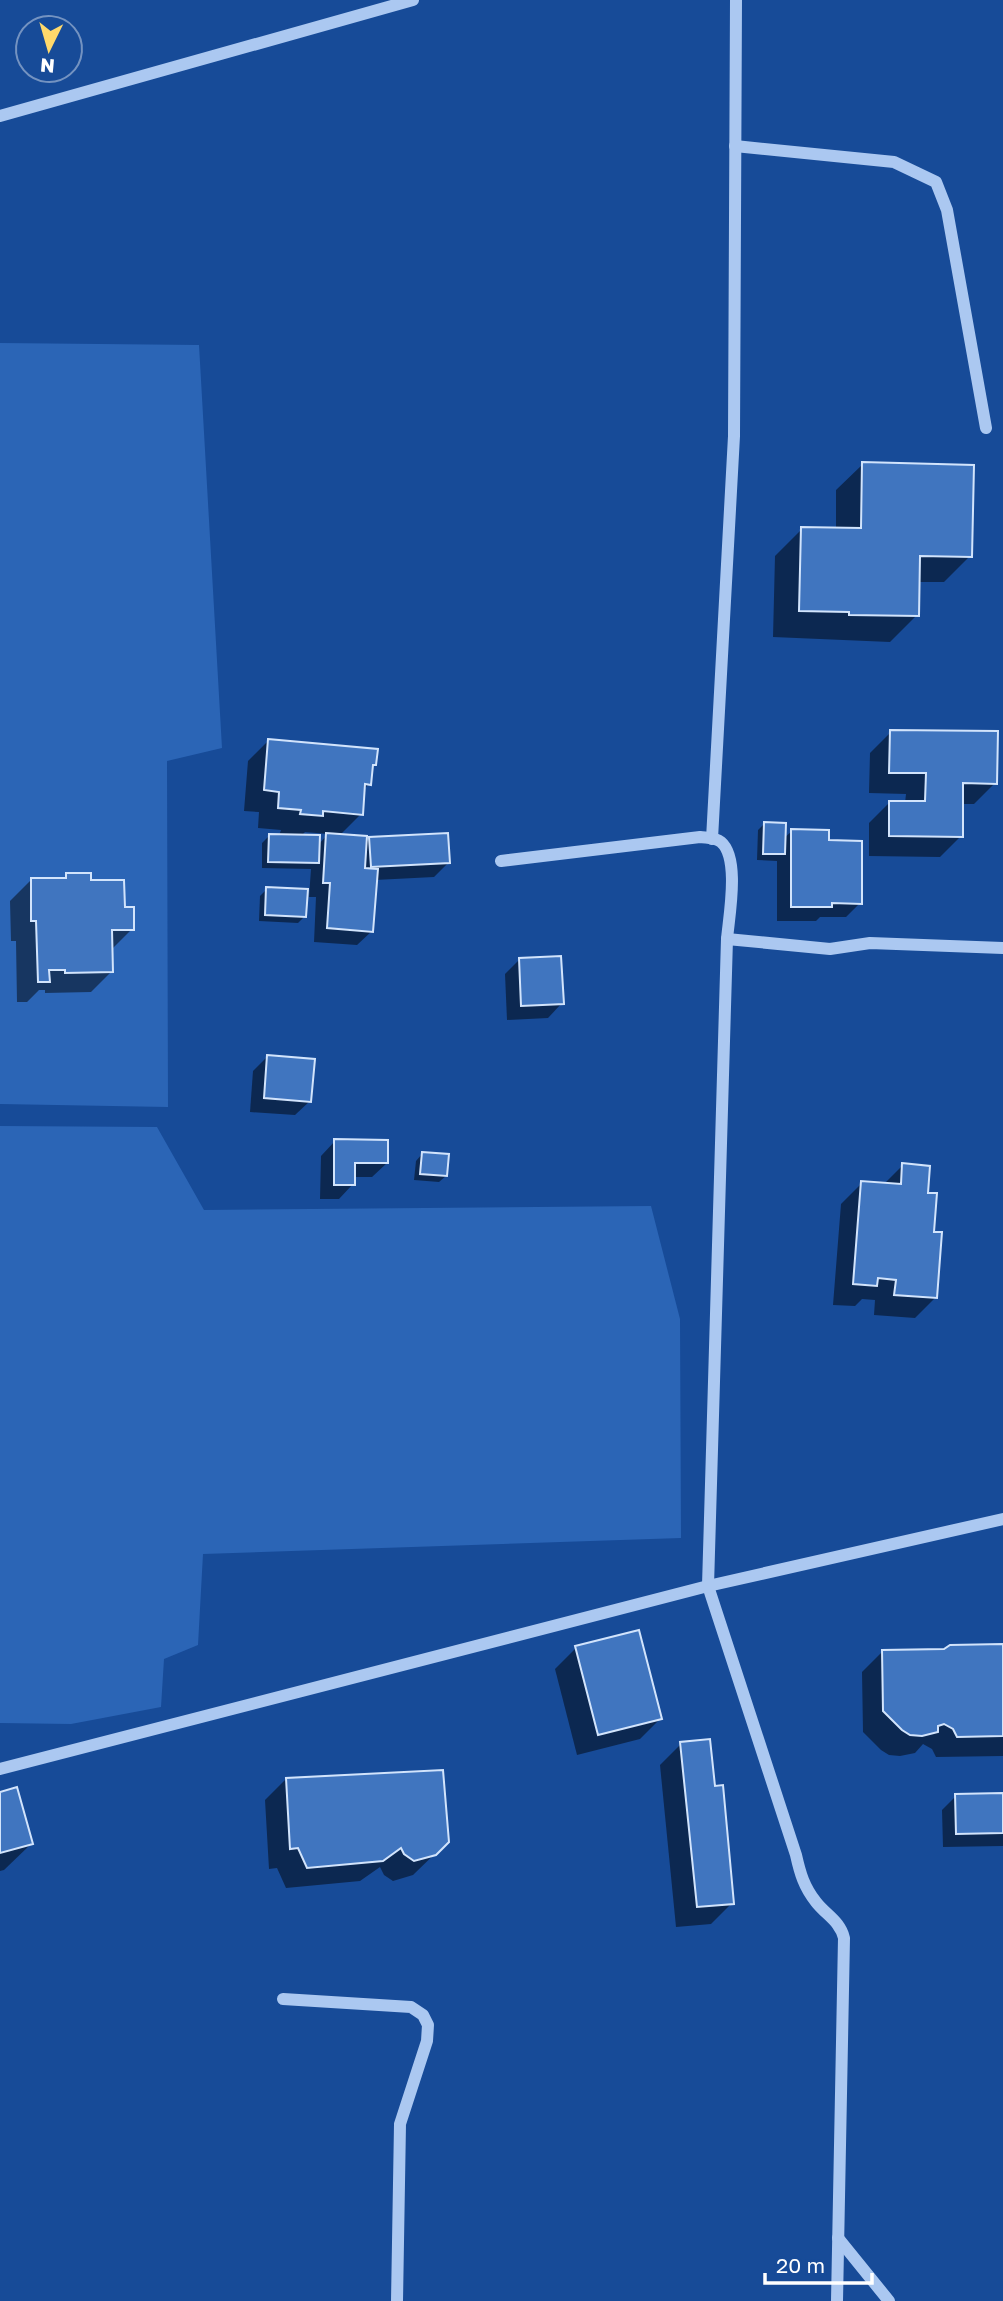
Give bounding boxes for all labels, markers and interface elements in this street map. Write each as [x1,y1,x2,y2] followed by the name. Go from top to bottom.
[14,14,84,84] north arrow
[39,54,56,79] text: N
[765,2242,872,2286] scale bar
[776,2252,825,2278] text: 20 m

